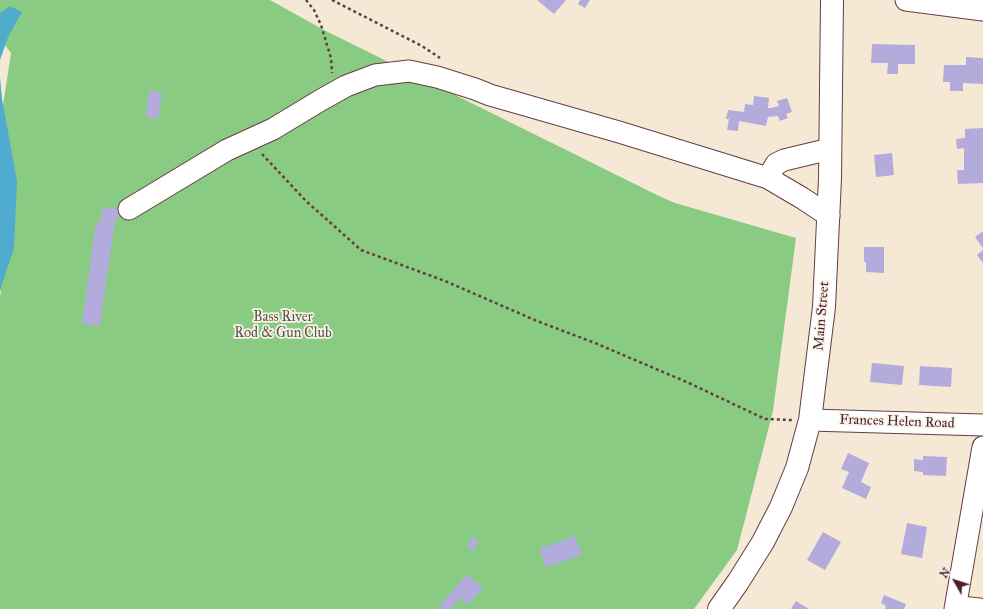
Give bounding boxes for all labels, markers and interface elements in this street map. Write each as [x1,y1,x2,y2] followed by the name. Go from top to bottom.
[811,281,833,351] street label: Main Street
[234,310,332,342] park label: Bass River Rod & Gun Club
[839,412,955,432] street label: Frances Helen Road
[935,561,975,601] north arrow
[937,565,953,581] text: N

